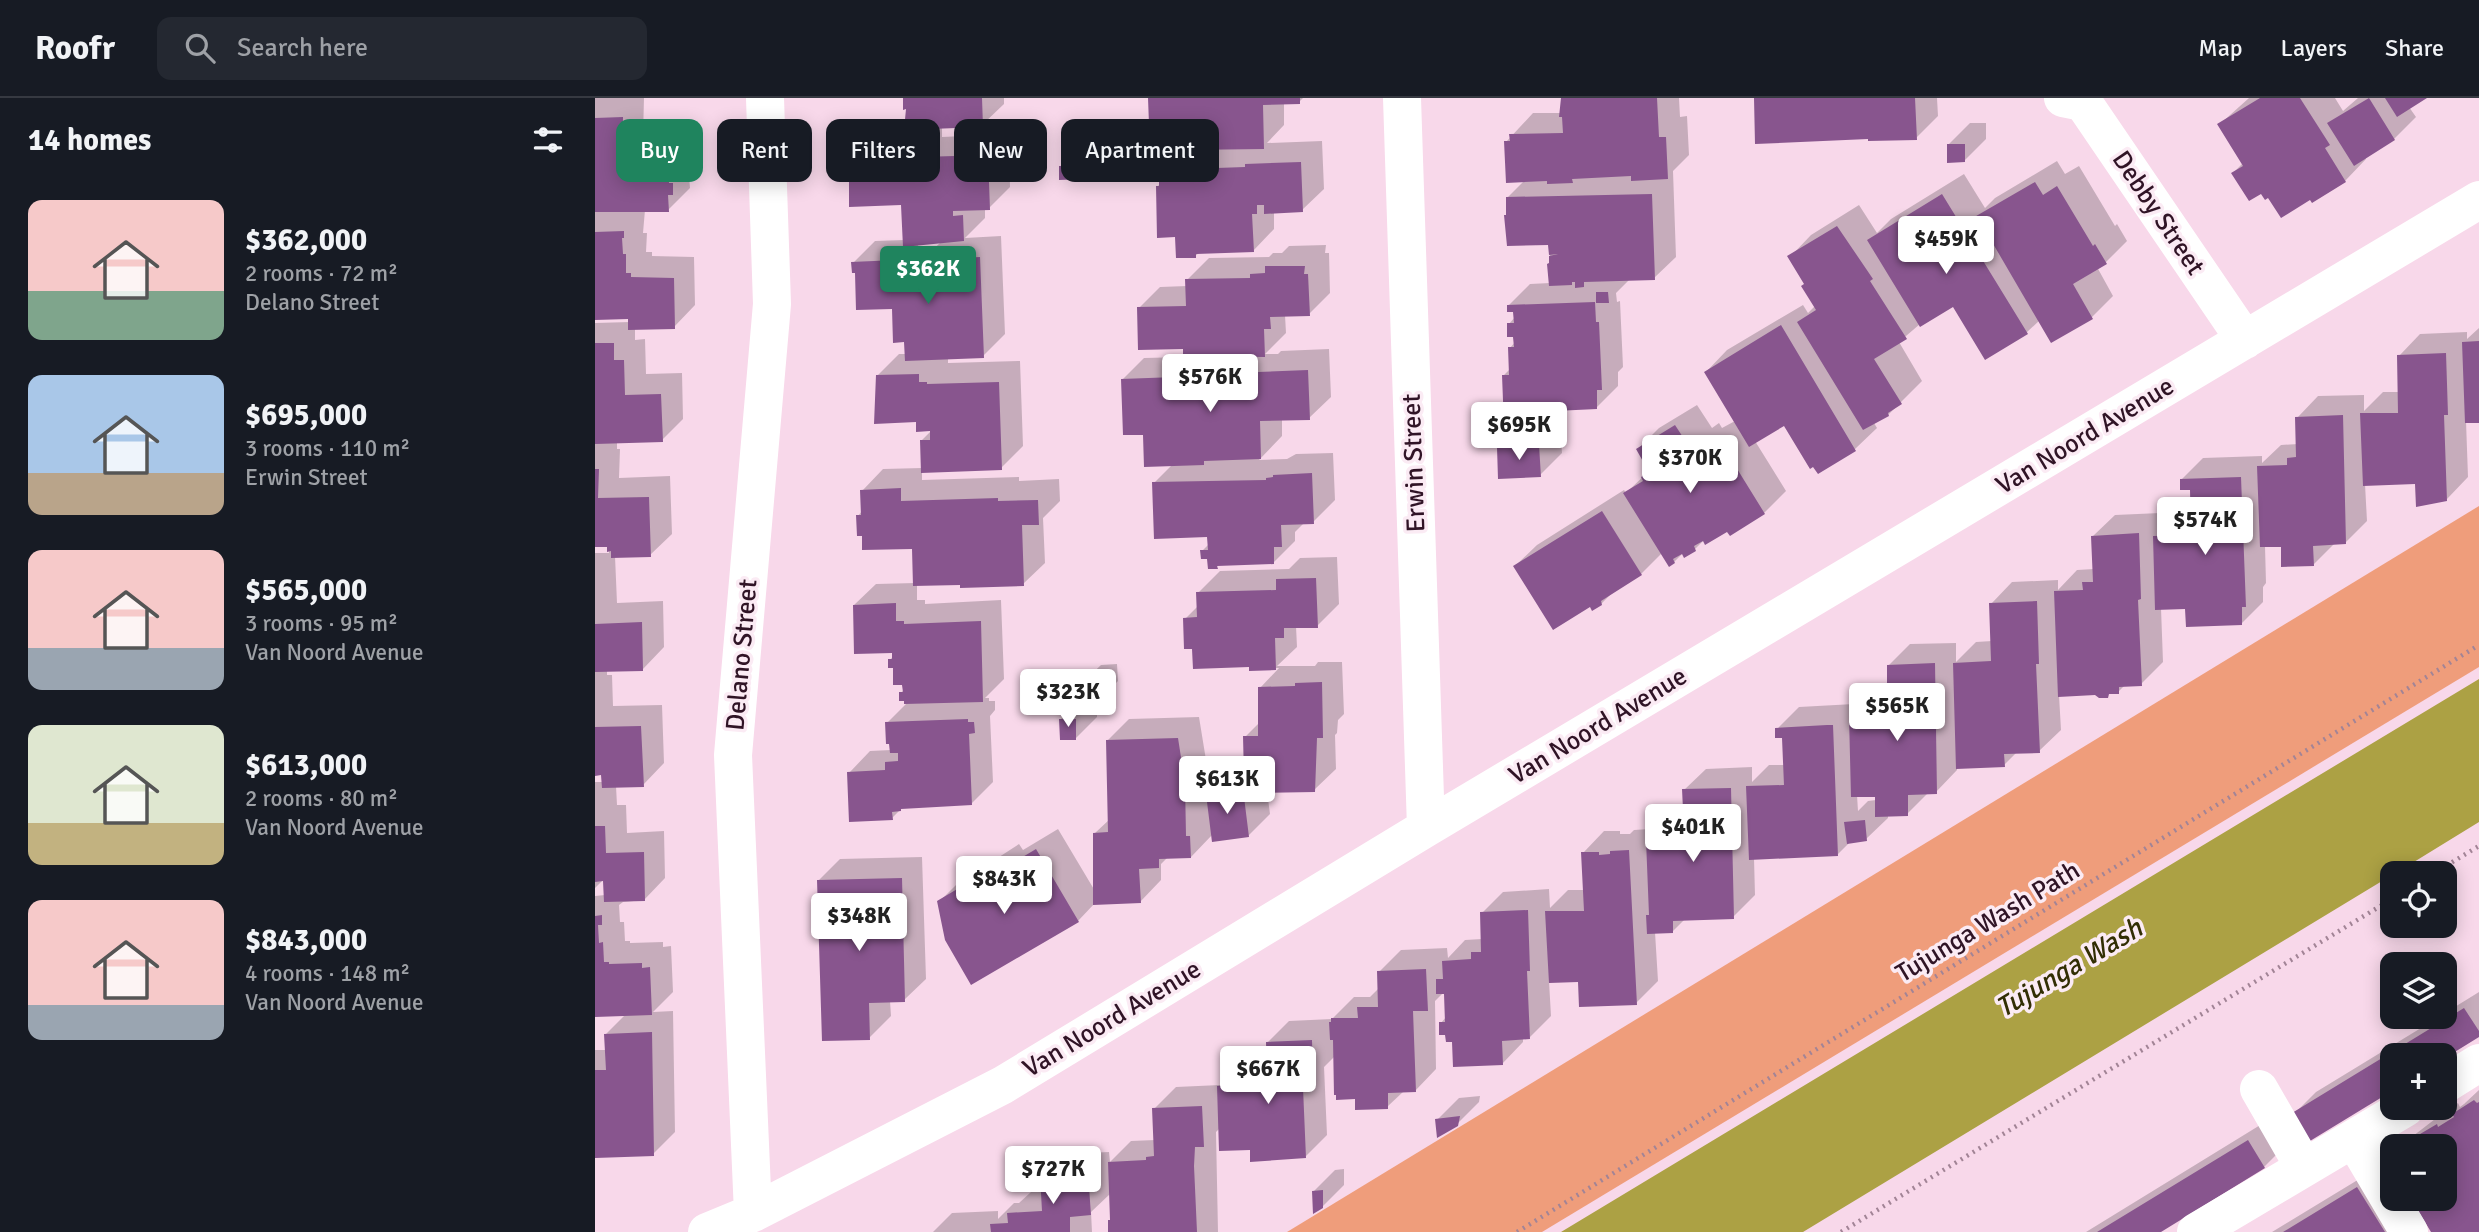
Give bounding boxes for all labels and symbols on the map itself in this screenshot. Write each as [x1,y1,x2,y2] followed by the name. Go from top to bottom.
[2105,145,2211,281] street label: Debby Street
[1897,216,1995,276] pin: $459K
[879,246,977,306] pin: $362K
[1161,354,1259,414] pin: $576K
[1990,370,2180,502] street label: Van Noord Avenue
[1396,393,1432,533] street label: Erwin Street
[1470,402,1568,462] pin: $695K
[1641,436,1739,495] pin: $370K
[2156,498,2254,557] pin: $574K
[719,578,765,732] street label: Delano Street
[1503,660,1693,792] street label: Van Noord Avenue
[1019,670,1117,729] pin: $323K
[1848,684,1946,743] pin: $565K
[1178,756,1276,816] pin: $613K
[1644,804,1742,864] pin: $401K
[1890,855,2086,989] street label: Tujunga Wash Path
[955,856,1053,916] pin: $843K
[810,894,908,953] pin: $348K
[1990,911,2148,1025] water label: Tujunga Wash
[1017,953,1207,1085] street label: Van Noord Avenue
[1219,1046,1317,1106] pin: $667K
[1004,1146,1102,1206] pin: $727K

